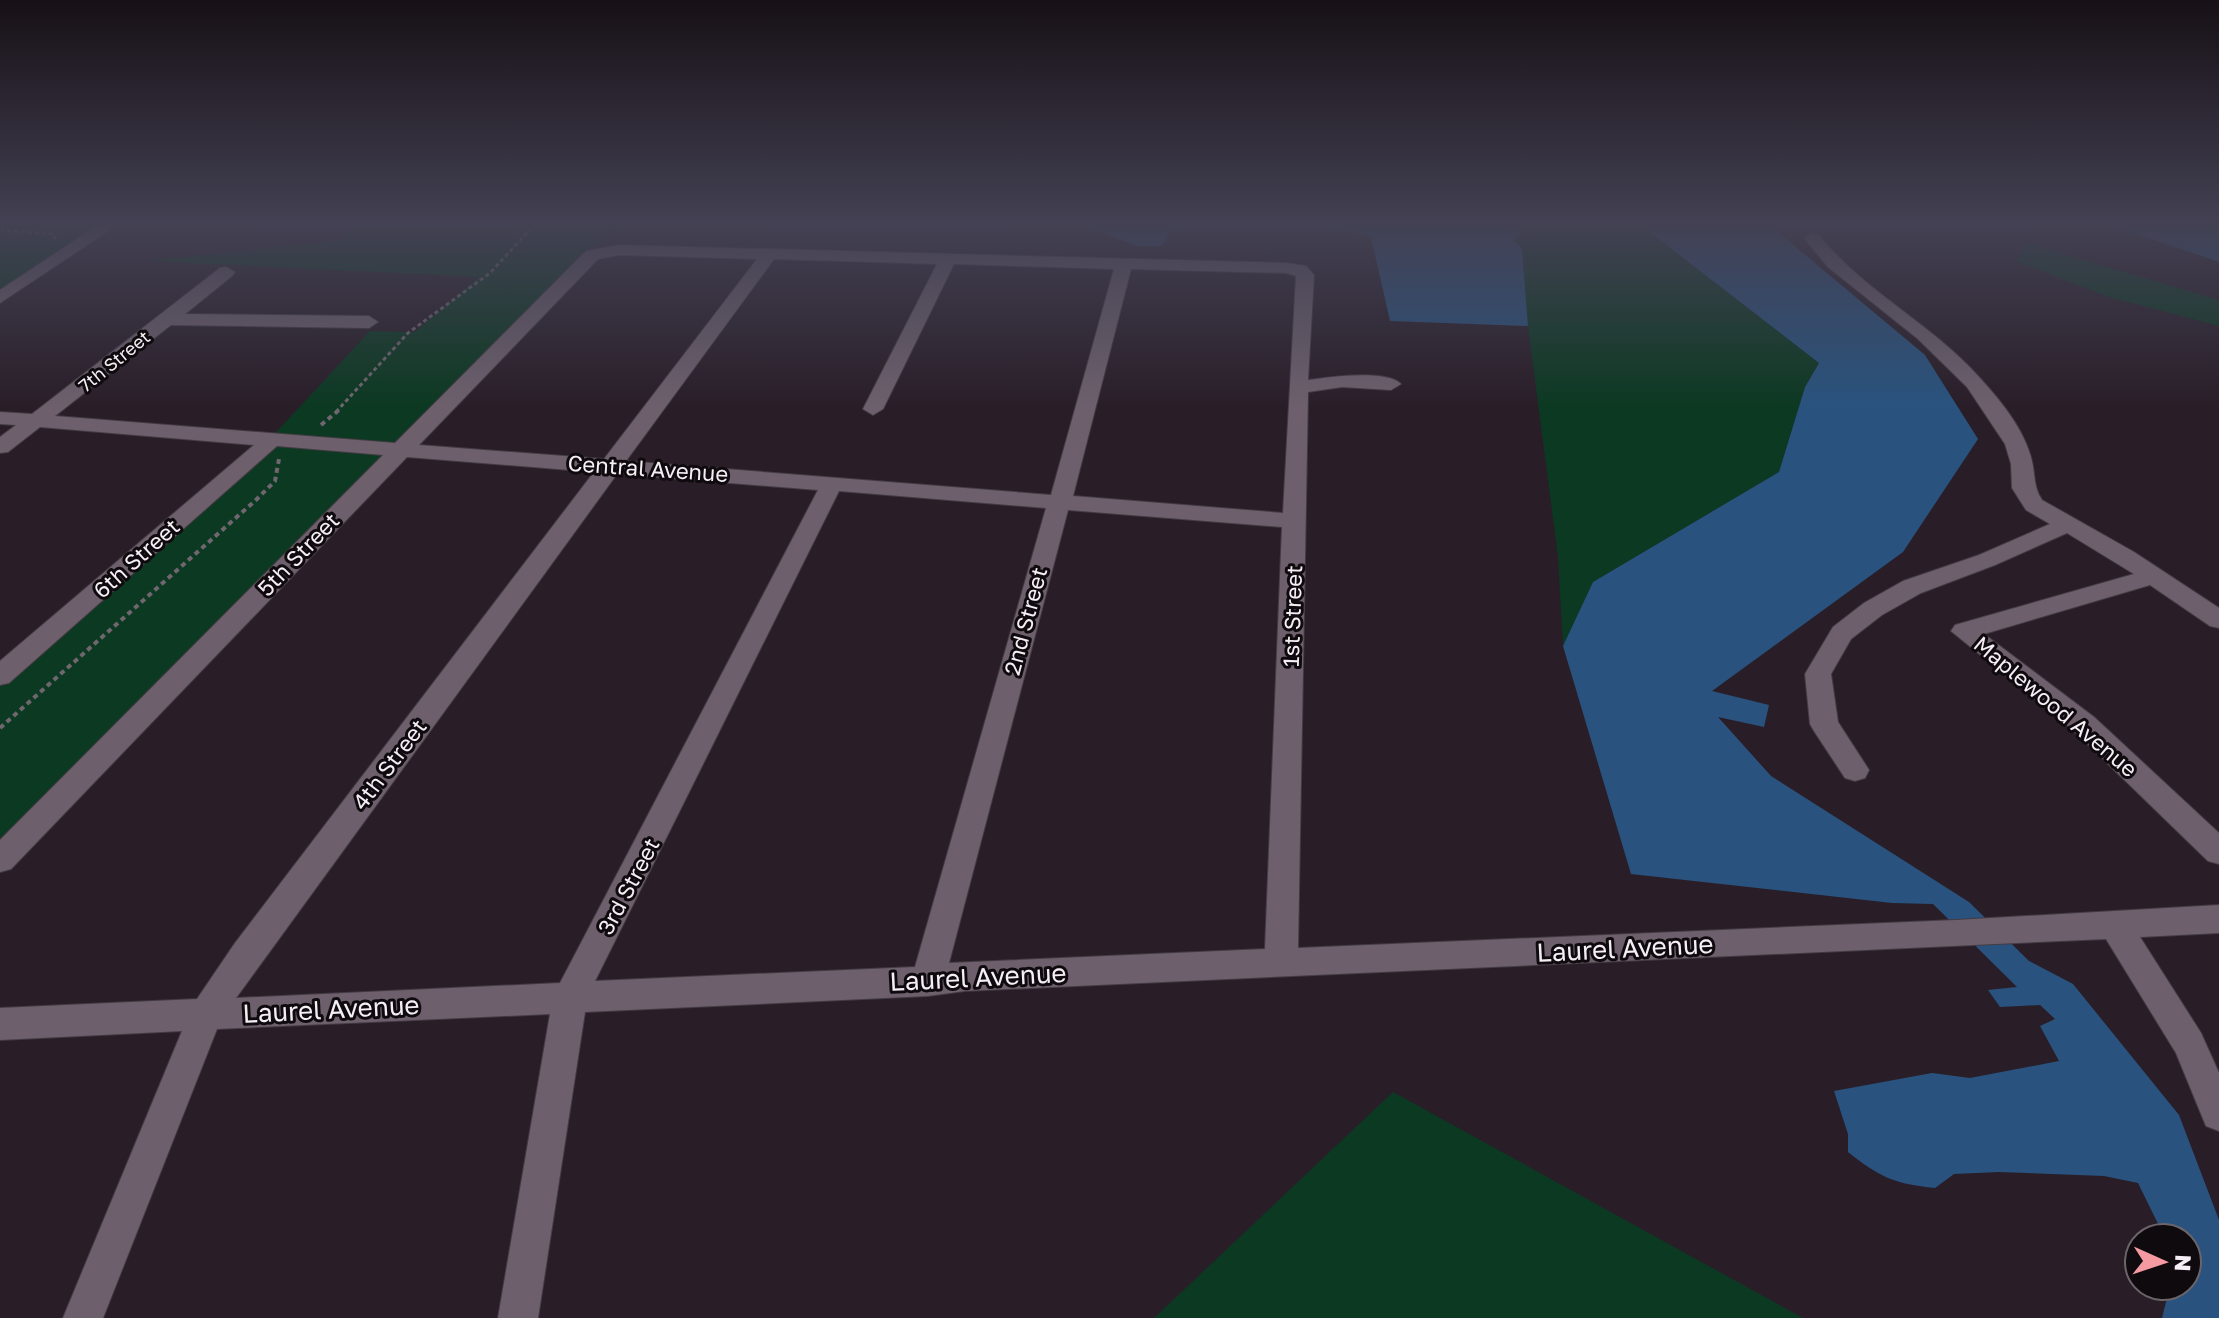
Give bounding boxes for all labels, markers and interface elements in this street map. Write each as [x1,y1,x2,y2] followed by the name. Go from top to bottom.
[74,326,154,396] street label: 7th Street
[567,449,729,487] street label: Central Avenue
[252,507,344,601] street label: 5th Street
[87,512,185,604] street label: 6th Street
[998,564,1052,678] street label: 2nd Street
[1277,565,1307,667] street label: 1st Street
[1969,630,2143,782] street label: Maplewood Avenue
[346,713,432,815] street label: 4th Street
[591,833,665,939] street label: 3rd Street
[1536,928,1714,968] street label: Laurel Avenue
[889,957,1067,997] street label: Laurel Avenue
[242,989,420,1029] street label: Laurel Avenue
[2123,1222,2203,1302] north arrow
[2170,1254,2197,1272] text: N

